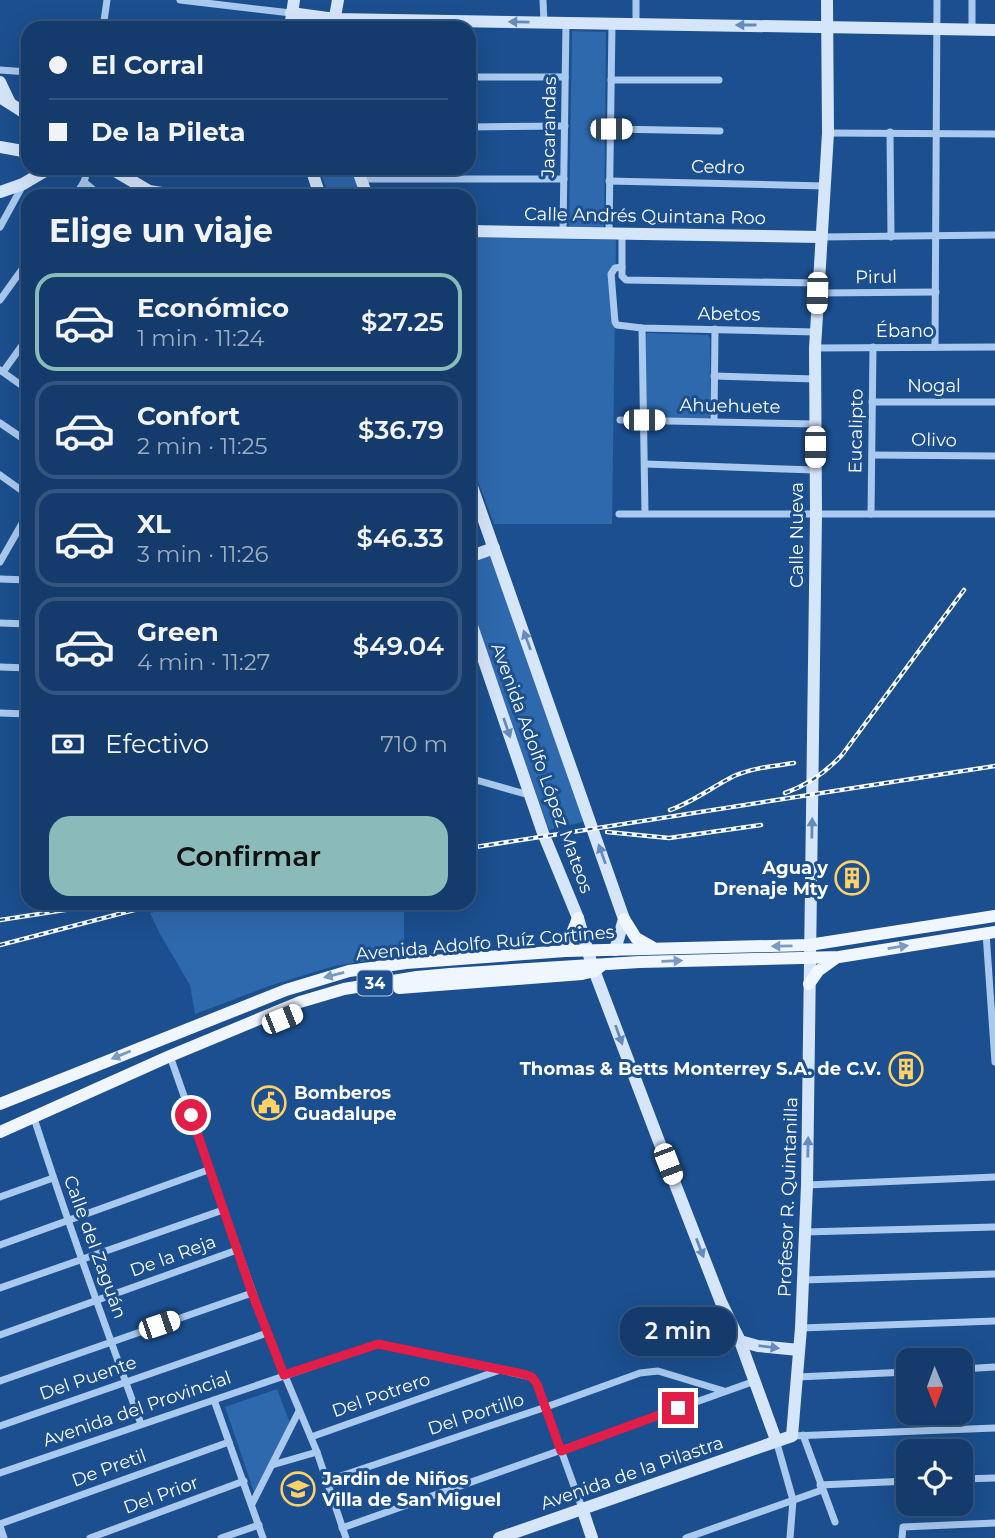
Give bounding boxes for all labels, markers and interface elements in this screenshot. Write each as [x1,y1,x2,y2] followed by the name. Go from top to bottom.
[508,16,530,28] one-way arrow
[735,19,757,31] one-way arrow
[91,49,204,81] text: El Corral
[537,76,561,179] street label: Jacarandas
[91,116,245,148] text: De la Pileta
[591,119,633,140] car
[691,156,745,178] street label: Cedro
[524,203,766,229] street label: Calle Andrés Quintana Roo
[49,211,273,250] text: Elige un viaje
[855,266,897,288] street label: Pirul
[806,272,829,314] car
[53,291,116,354] icon: car
[137,292,289,324] text: Económico
[697,302,761,326] street label: Abetos
[361,306,444,338] text: $27.25
[876,320,934,342] street label: Ébano
[137,324,265,352] text: 1 min · 11:24
[907,375,961,397] street label: Nogal
[844,388,868,474] street label: Eucalipto
[679,394,781,418] street label: Ahuehuete
[53,399,116,462] icon: car
[137,400,240,432] text: Confort
[624,410,666,431] car
[358,414,444,446] text: $36.79
[805,426,826,468] car
[911,429,957,451] street label: Olivo
[137,432,268,460] text: 2 min · 11:25
[786,482,808,588] street label: Calle Nueva
[53,507,116,570] icon: car
[137,508,171,540] text: XL
[356,522,444,554] text: $46.33
[137,540,269,568] text: 3 min · 11:26
[53,615,116,678] icon: car
[137,616,219,648] text: Green
[521,629,532,650] one-way arrow
[353,630,444,662] text: $49.04
[486,640,598,896] street label: Avenida Adolfo López Mateos
[137,648,270,676] text: 4 min · 11:27
[503,717,513,738] one-way arrow
[49,725,87,763] icon: cash
[105,728,209,760] text: Efectivo
[380,730,448,758] text: 710 m
[49,816,448,896] button: Confirmar
[806,817,818,839] one-way arrow
[596,844,607,865] one-way arrow
[713,857,828,900] place label: Agua y Drenaje Mty
[833,859,871,897] building icon: Agua y Drenaje Mty
[355,921,615,965] street label: Avenida Adolfo Ruíz Cortines
[771,940,793,951] one-way arrow
[887,941,909,952] one-way arrow
[661,955,683,966] one-way arrow
[323,970,345,981] one-way arrow
[358,970,392,995] road number: 34
[259,1001,306,1037] car
[614,1024,625,1045] one-way arrow
[110,1050,131,1061] one-way arrow
[887,1050,925,1088] building icon: Thomas & Betts Monterrey S.A. de C.V.
[520,1058,881,1080] place label: Thomas & Betts Monterrey S.A. de C.V.
[294,1082,397,1125] place label: Bomberos Guadalupe
[250,1084,288,1122] public building icon: Bomberos Guadalupe
[774,1097,802,1297] street label: Profesor R. Quintanilla
[175,1099,207,1131] route start
[802,1136,813,1158] one-way arrow
[651,1141,686,1187] car
[59,1172,131,1322] street label: Calle del Zaguán
[127,1230,219,1282] street label: De la Reja
[694,1237,705,1258] one-way arrow
[620,1306,736,1356] callout: 2 min
[136,1308,183,1342] car
[645,1317,711,1345] text: 2 min
[758,1342,780,1353] one-way arrow
[896,1348,973,1424] north arrow
[896,1348,973,1516] map controls
[37,1351,140,1405] street label: Del Puente
[40,1366,234,1452] street label: Avenida del Provincial
[329,1368,433,1422] street label: Del Potrero
[425,1388,527,1440] street label: Del Portillo
[662,1392,694,1424] route end
[538,1431,726,1515] street label: Avenida de la Pilastra
[896,1439,973,1516] button: locate
[69,1444,149,1492] street label: De Pretil
[321,1468,501,1511] place label: Jardin de Niños Villa de San Miguel
[279,1470,317,1508] school or university icon: Jardin de Niños Villa de San Miguel
[120,1471,202,1519] street label: Del Prior

